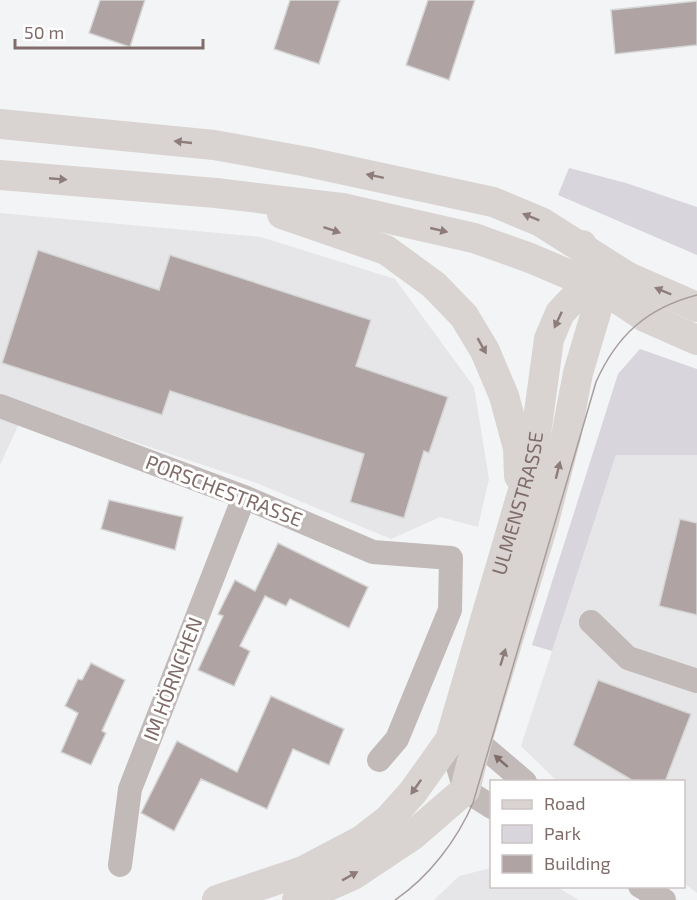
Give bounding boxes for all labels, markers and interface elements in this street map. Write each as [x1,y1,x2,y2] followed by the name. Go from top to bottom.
[15,12,202,50] scale bar
[24,21,64,43] text: 50 m
[173,137,192,147] one-way arrow
[365,171,384,180] one-way arrow
[49,175,68,184] one-way arrow
[521,212,539,222] one-way arrow
[323,225,341,235] one-way arrow
[430,226,448,236] one-way arrow
[654,287,671,296] one-way arrow
[553,311,562,328] one-way arrow
[476,338,487,354] one-way arrow
[486,430,547,577] street label: ULMENSTRASSE
[143,449,306,531] street label: PORSCHESTRASSE
[553,460,563,479] one-way arrow
[137,613,207,744] street label: IM HÖRNCHEN
[499,648,508,666] one-way arrow
[494,755,509,768] one-way arrow
[411,779,422,795] one-way arrow
[490,780,685,888] legend
[544,792,585,814] text: Road
[544,822,581,844] text: Park
[544,852,611,874] text: Building
[342,871,359,881] one-way arrow

